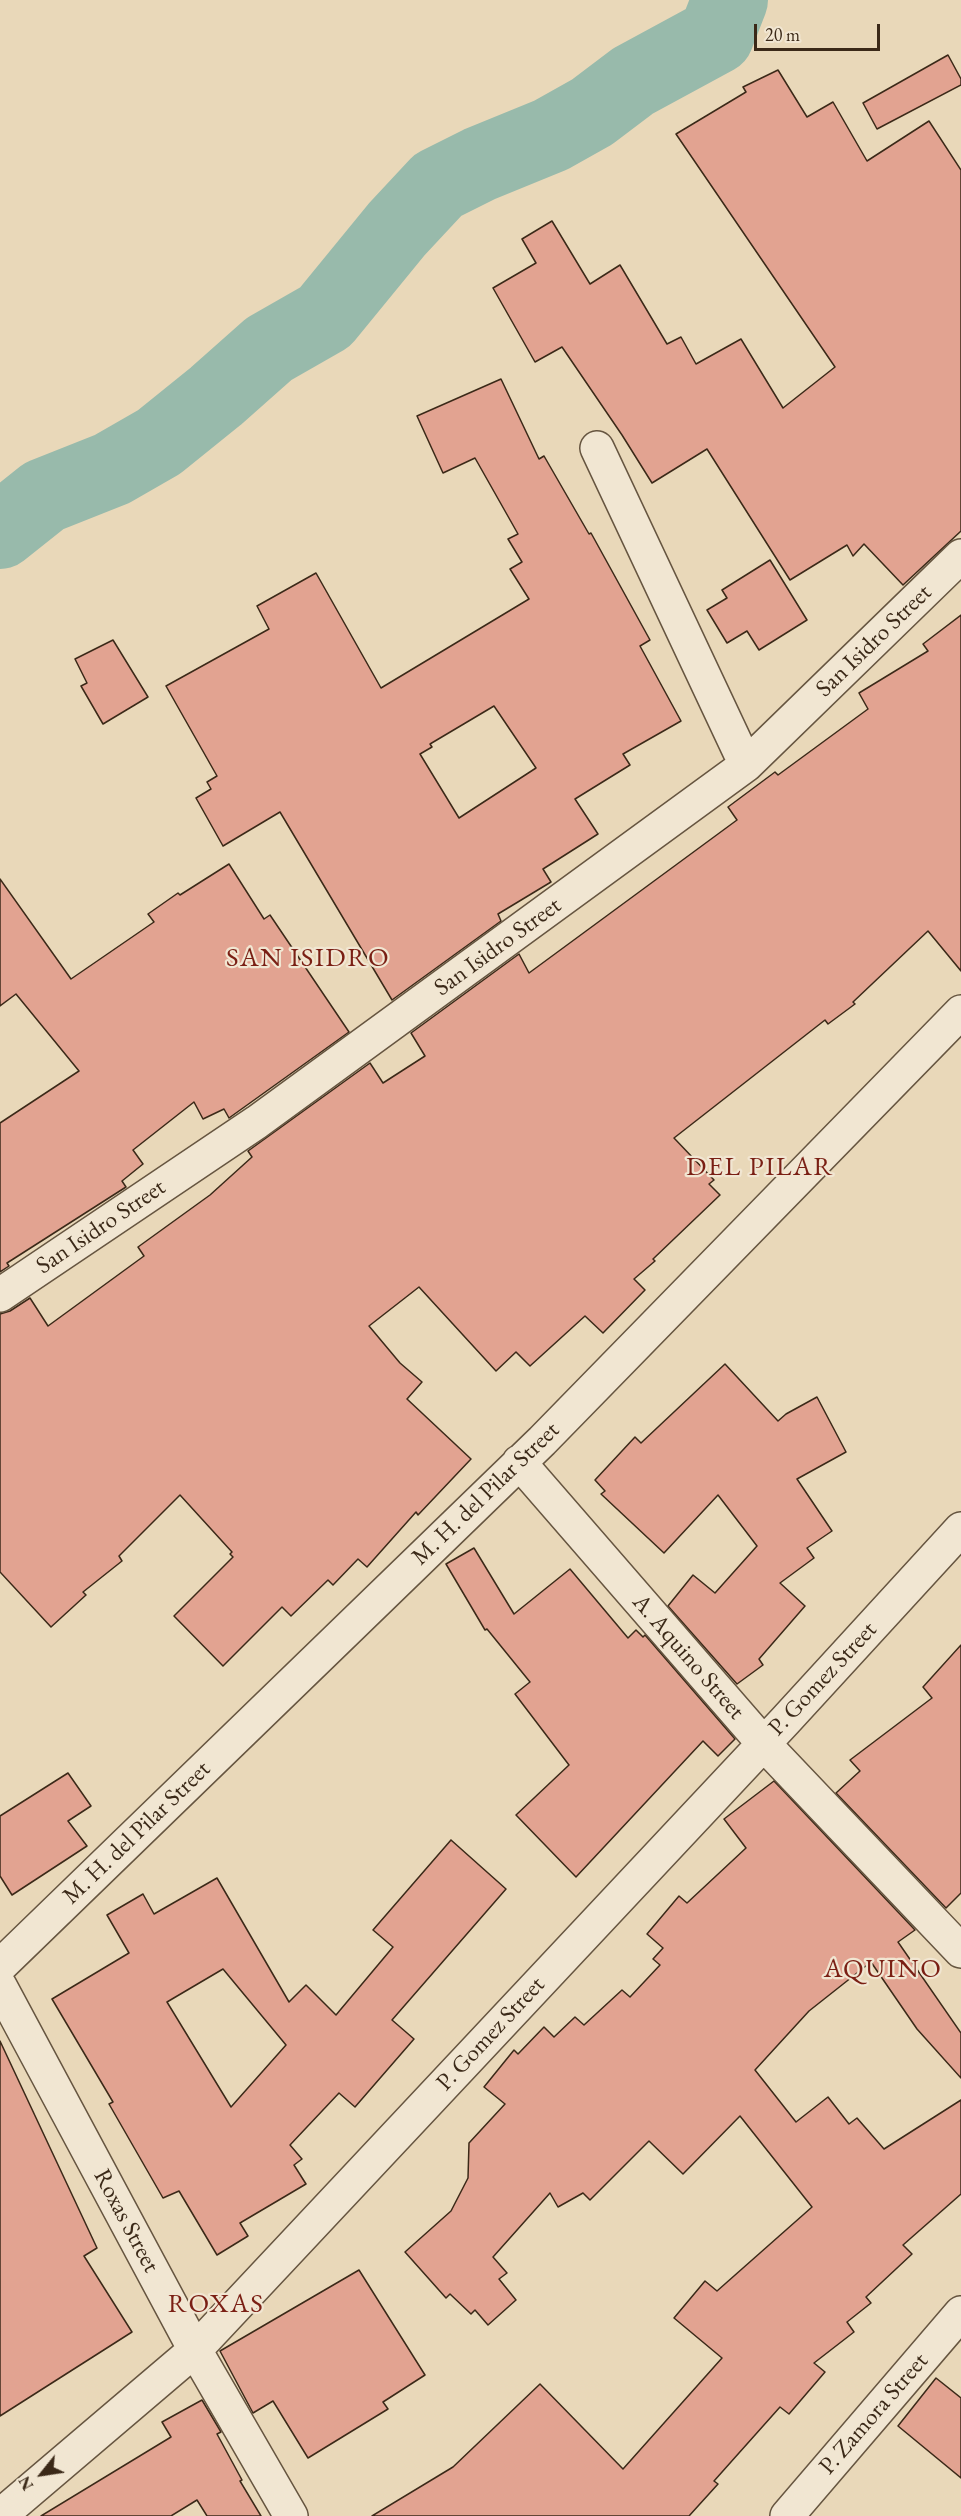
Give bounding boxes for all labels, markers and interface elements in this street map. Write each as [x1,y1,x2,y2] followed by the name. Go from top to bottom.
[757,12,883,50] scale bar
[765,23,800,46] text: 20 m
[810,579,938,703] street label: San Isidro Street
[429,891,567,1003] street label: San Isidro Street
[226,943,390,975] district label: SAN ISIDRO
[686,1152,834,1184] district label: DEL PILAR
[31,1173,171,1281] street label: San Isidro Street
[406,1416,566,1572] street label: M. H. del Pilar Street
[626,1588,750,1726] street label: A. Aquino Street
[763,1616,883,1742] street label: P. Gomez Street
[57,1755,217,1911] street label: M. H. del Pilar Street
[824,1954,942,1986] district label: AQUINO
[431,1971,551,2097] street label: P. Gomez Street
[87,2164,165,2278] street label: Roxas Street
[168,2289,264,2321] district label: ROXAS
[813,2347,935,2481] street label: P. Zamora Street
[12,2444,72,2504] north arrow
[14,2472,38,2494] text: N

